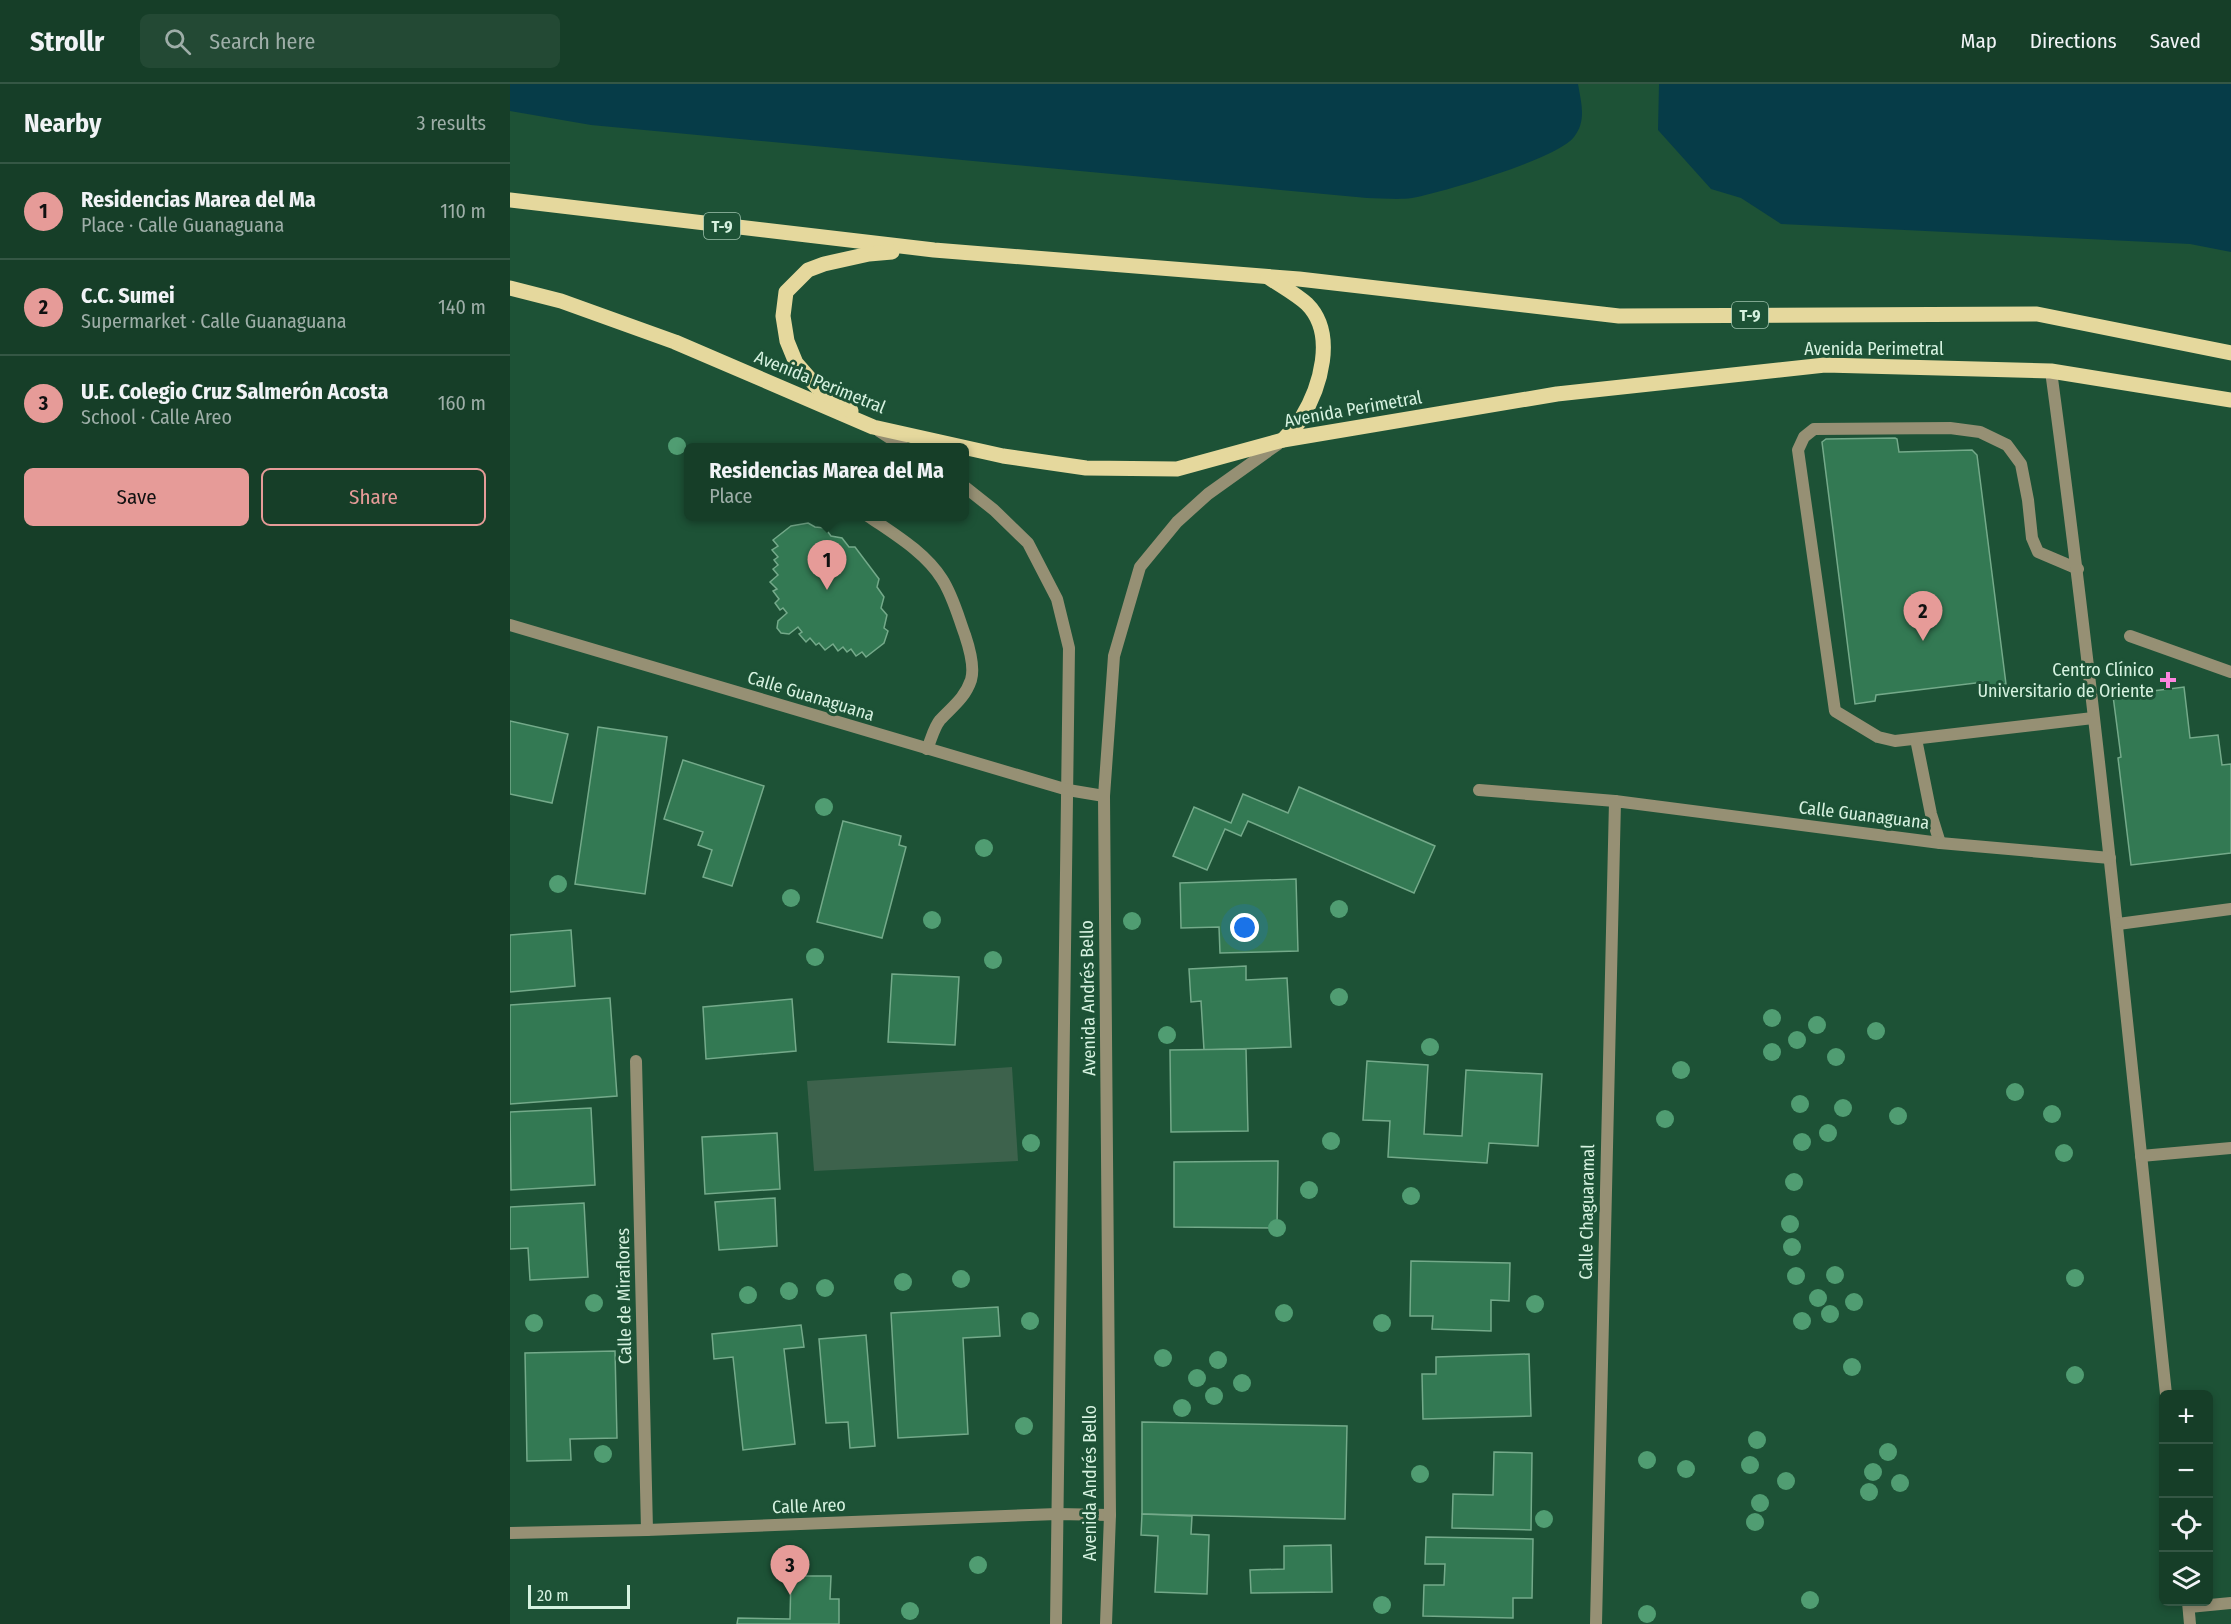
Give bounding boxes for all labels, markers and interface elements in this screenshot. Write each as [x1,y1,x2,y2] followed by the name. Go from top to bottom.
[140,14,560,68] search box
[30,25,104,58] text: Strollr
[161,25,194,58] icon: search
[209,28,315,55] text: Search here
[1960,28,1997,54] text: Map
[2030,28,2117,54] text: Directions
[2150,28,2201,54] text: Saved
[24,108,101,139] text: Nearby
[417,111,486,135] text: 3 results
[81,186,316,213] text: Residencias Marea del Ma
[39,199,48,223] text: 1
[440,199,486,223] text: 110 m
[81,213,284,237] text: Place · Calle Guanaguana
[704,213,740,239] road number: T-9
[81,282,175,309] text: C.C. Sumei
[39,295,48,319] text: 2
[438,295,486,319] text: 140 m
[1732,302,1768,328] road number: T-9
[81,309,347,333] text: Supermarket · Calle Guanaguana
[1804,338,1944,360] street label: Avenida Perimetral
[751,346,889,418] street label: Avenida Perimetral
[81,378,388,405] text: U.E. Colegio Cruz Salmerón Acosta
[1282,386,1424,432] street label: Avenida Perimetral
[39,391,48,415] text: 3
[438,391,486,415] text: 160 m
[81,405,232,429] text: School · Calle Areo
[684,443,969,521] popup
[709,457,944,484] text: Residencias Marea del Ma
[24,468,249,526] button: Save
[261,468,486,526] button: Share
[709,484,752,508] text: Place
[808,540,846,590] pin: 1
[1904,592,1942,641] pin: 2
[1977,659,2154,702] place label: Centro Clínico Universitario de Oriente
[745,666,877,726] street label: Calle Guanaguana
[2159,671,2177,689] marker: Centro Clínico Universitario de Oriente
[1797,796,1931,834] street label: Calle Guanaguana
[1230,913,1259,942] your location
[1076,920,1100,1076] street label: Avenida Andrés Bello
[1575,1144,1599,1280] street label: Calle Chaguaramal
[612,1227,636,1364] street label: Calle de Miraflores
[2159,1390,2213,1606] map controls
[2159,1390,2213,1444] button: +
[1079,1405,1101,1561] street label: Avenida Andrés Bello
[2159,1444,2213,1498] button: −
[772,1494,846,1518] street label: Calle Areo
[2159,1498,2213,1552] button: locate
[770,1546,810,1595] pin: 3
[2159,1552,2213,1606] button: layers
[528,1582,630,1610] scale bar
[537,1586,568,1605] text: 20 m

